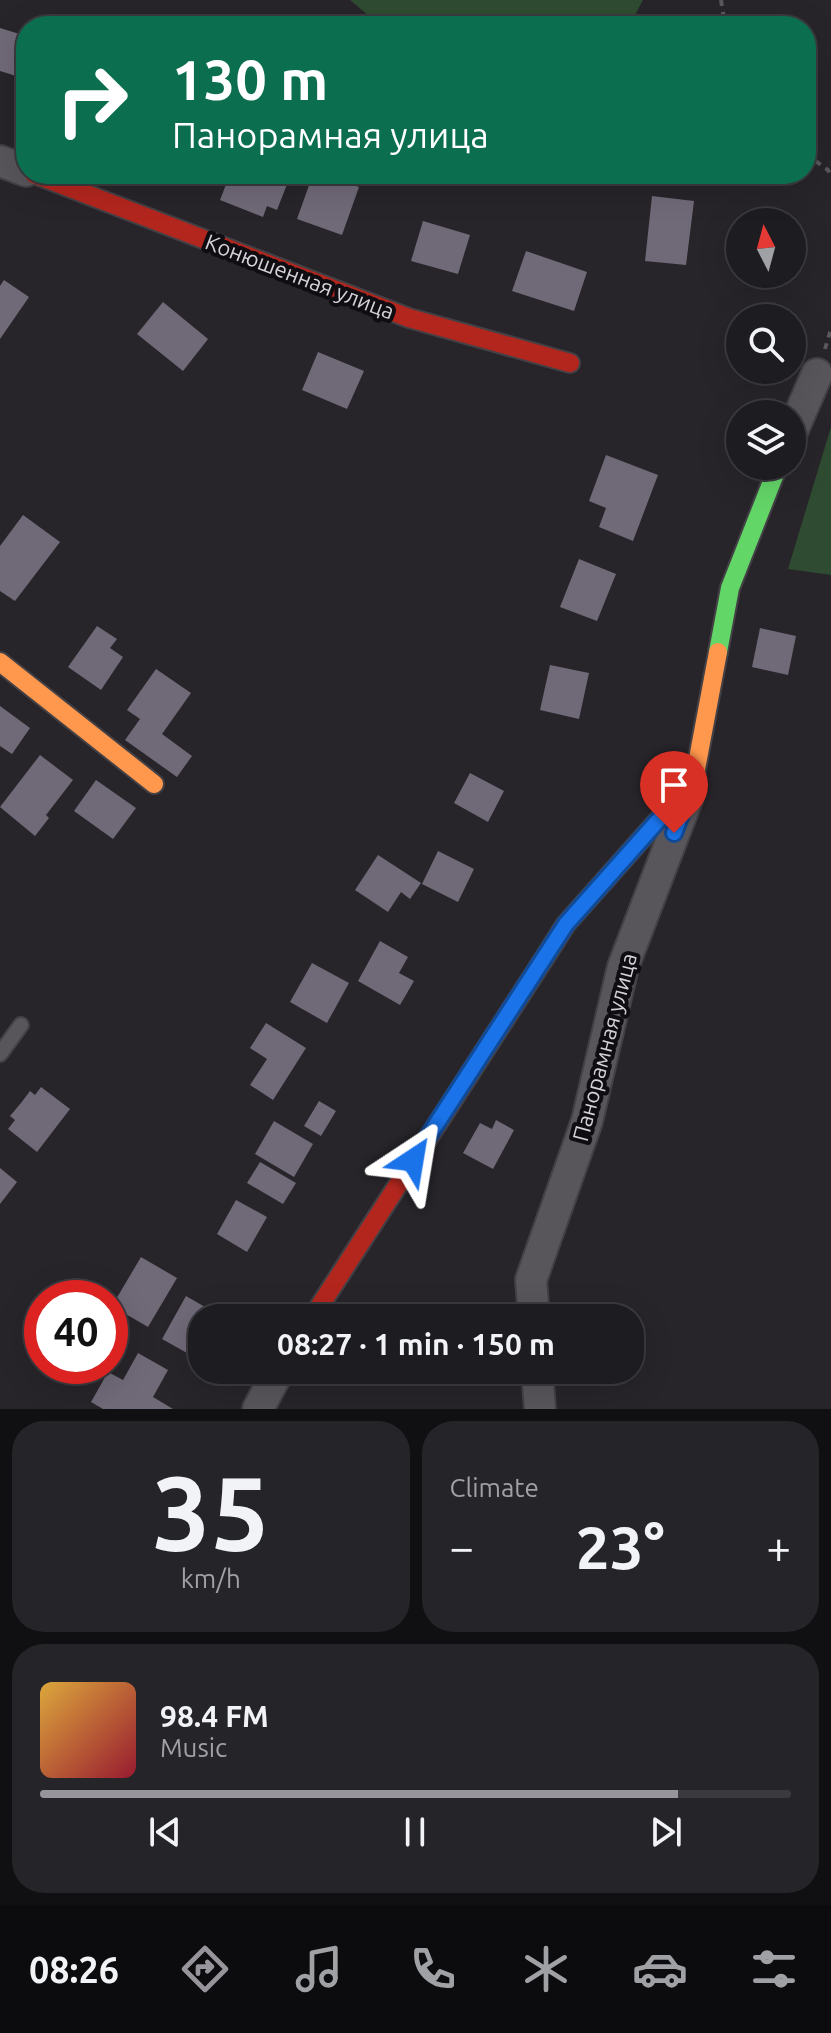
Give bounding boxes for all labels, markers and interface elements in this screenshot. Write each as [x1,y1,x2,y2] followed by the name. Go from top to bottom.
[40,48,144,152] icon: right
[172,48,328,111] text: 130 m
[172,114,489,155] text: Панорамная улица
[726,208,806,288] north arrow
[726,208,806,480] map controls
[202,228,398,324] street label: Конюшенная улица
[726,304,806,384] button: search
[726,400,806,480] button: layers
[640,751,708,833] pin
[652,763,696,807] icon: arrive
[567,950,641,1144] street label: Панорамная улица
[371,1118,455,1202] position arrow
[24,1280,128,1384] speed limit sign: 40
[277,1327,555,1361] text: 08:27 · 1 min · 150 m
[152,1453,269,1570] text: 35
[450,1473,539,1502] text: Climate
[576,1513,665,1580] text: 23°
[450,1522,474,1571] text: −
[766,1522,791,1571] text: +
[181,1564,241,1593] text: km/h
[160,1699,269,1733] text: 98.4 FM
[160,1733,227,1762] text: Music
[143,1810,187,1854] icon: previous
[393,1810,437,1854] icon: pause
[644,1810,688,1854] icon: next
[177,1941,233,1997] icon: directions
[291,1941,347,1997] icon: music
[405,1941,461,1997] icon: phone
[518,1941,574,1997] icon: climate
[632,1941,688,1997] icon: car
[746,1941,802,1997] icon: filters
[29,1949,119,1990] text: 08:26

